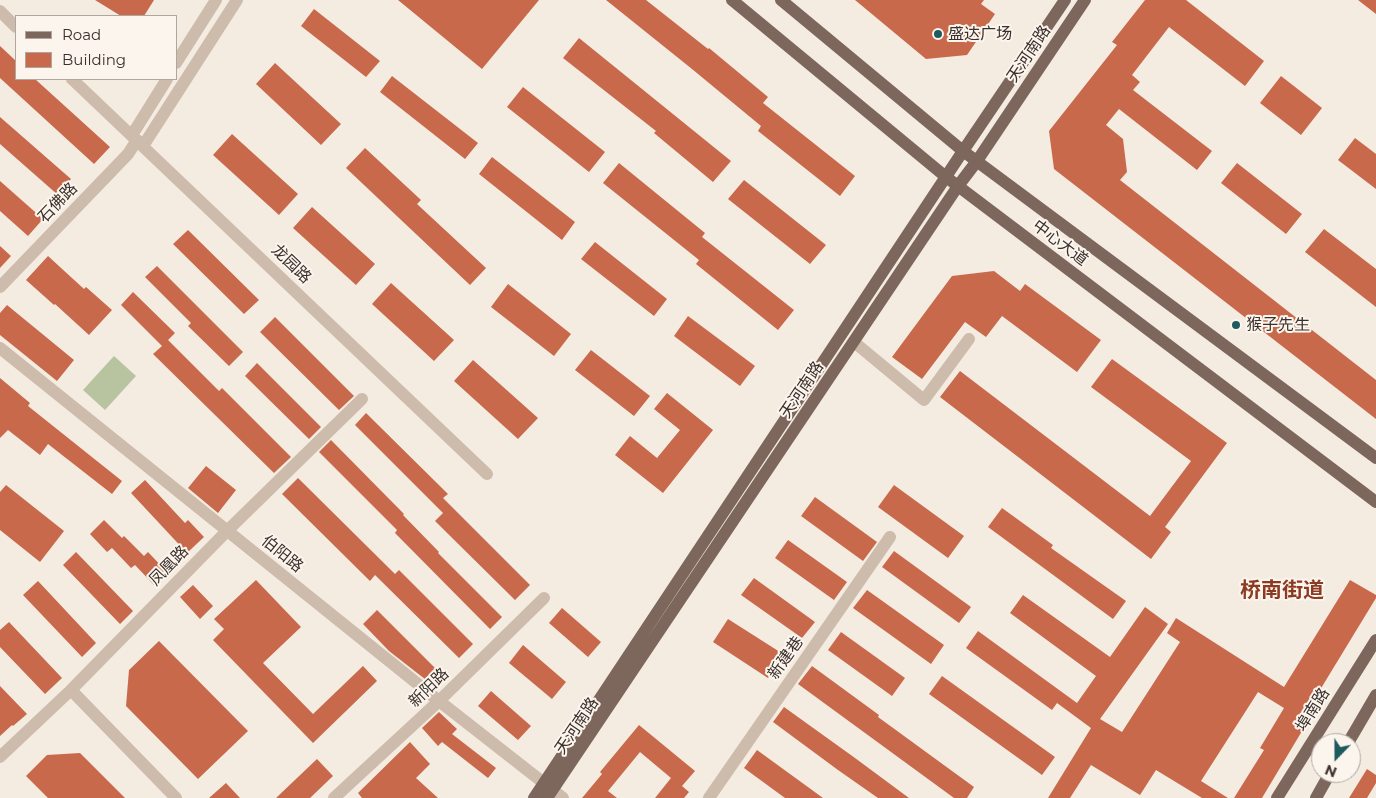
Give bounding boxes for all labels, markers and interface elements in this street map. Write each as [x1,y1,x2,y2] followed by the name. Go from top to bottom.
[15,15,178,80] legend
[1003,22,1055,86] street label: 天河南路
[948,24,1012,44] place label: 盛达广场
[62,25,101,44] text: Road
[932,28,944,40] marker: 盛达广场
[62,50,126,69] text: Building
[34,179,82,227] street label: 石佛路
[1029,216,1091,270] street label: 中心大道
[267,240,315,288] street label: 龙园路
[1246,315,1310,335] place label: 猴子先生
[1230,319,1242,331] marker: 猴子先生
[776,358,828,422] street label: 天河南路
[257,531,307,577] street label: 伯阳路
[145,542,193,590] street label: 凤凰路
[1240,578,1324,604] district label: 桥南街道
[764,633,808,683] street label: 新建巷
[405,664,453,712] street label: 新阳路
[1292,685,1334,735] street label: 埠南路
[551,694,603,758] street label: 天河南路
[1311,733,1361,783] north arrow
[1322,761,1339,781] text: N

